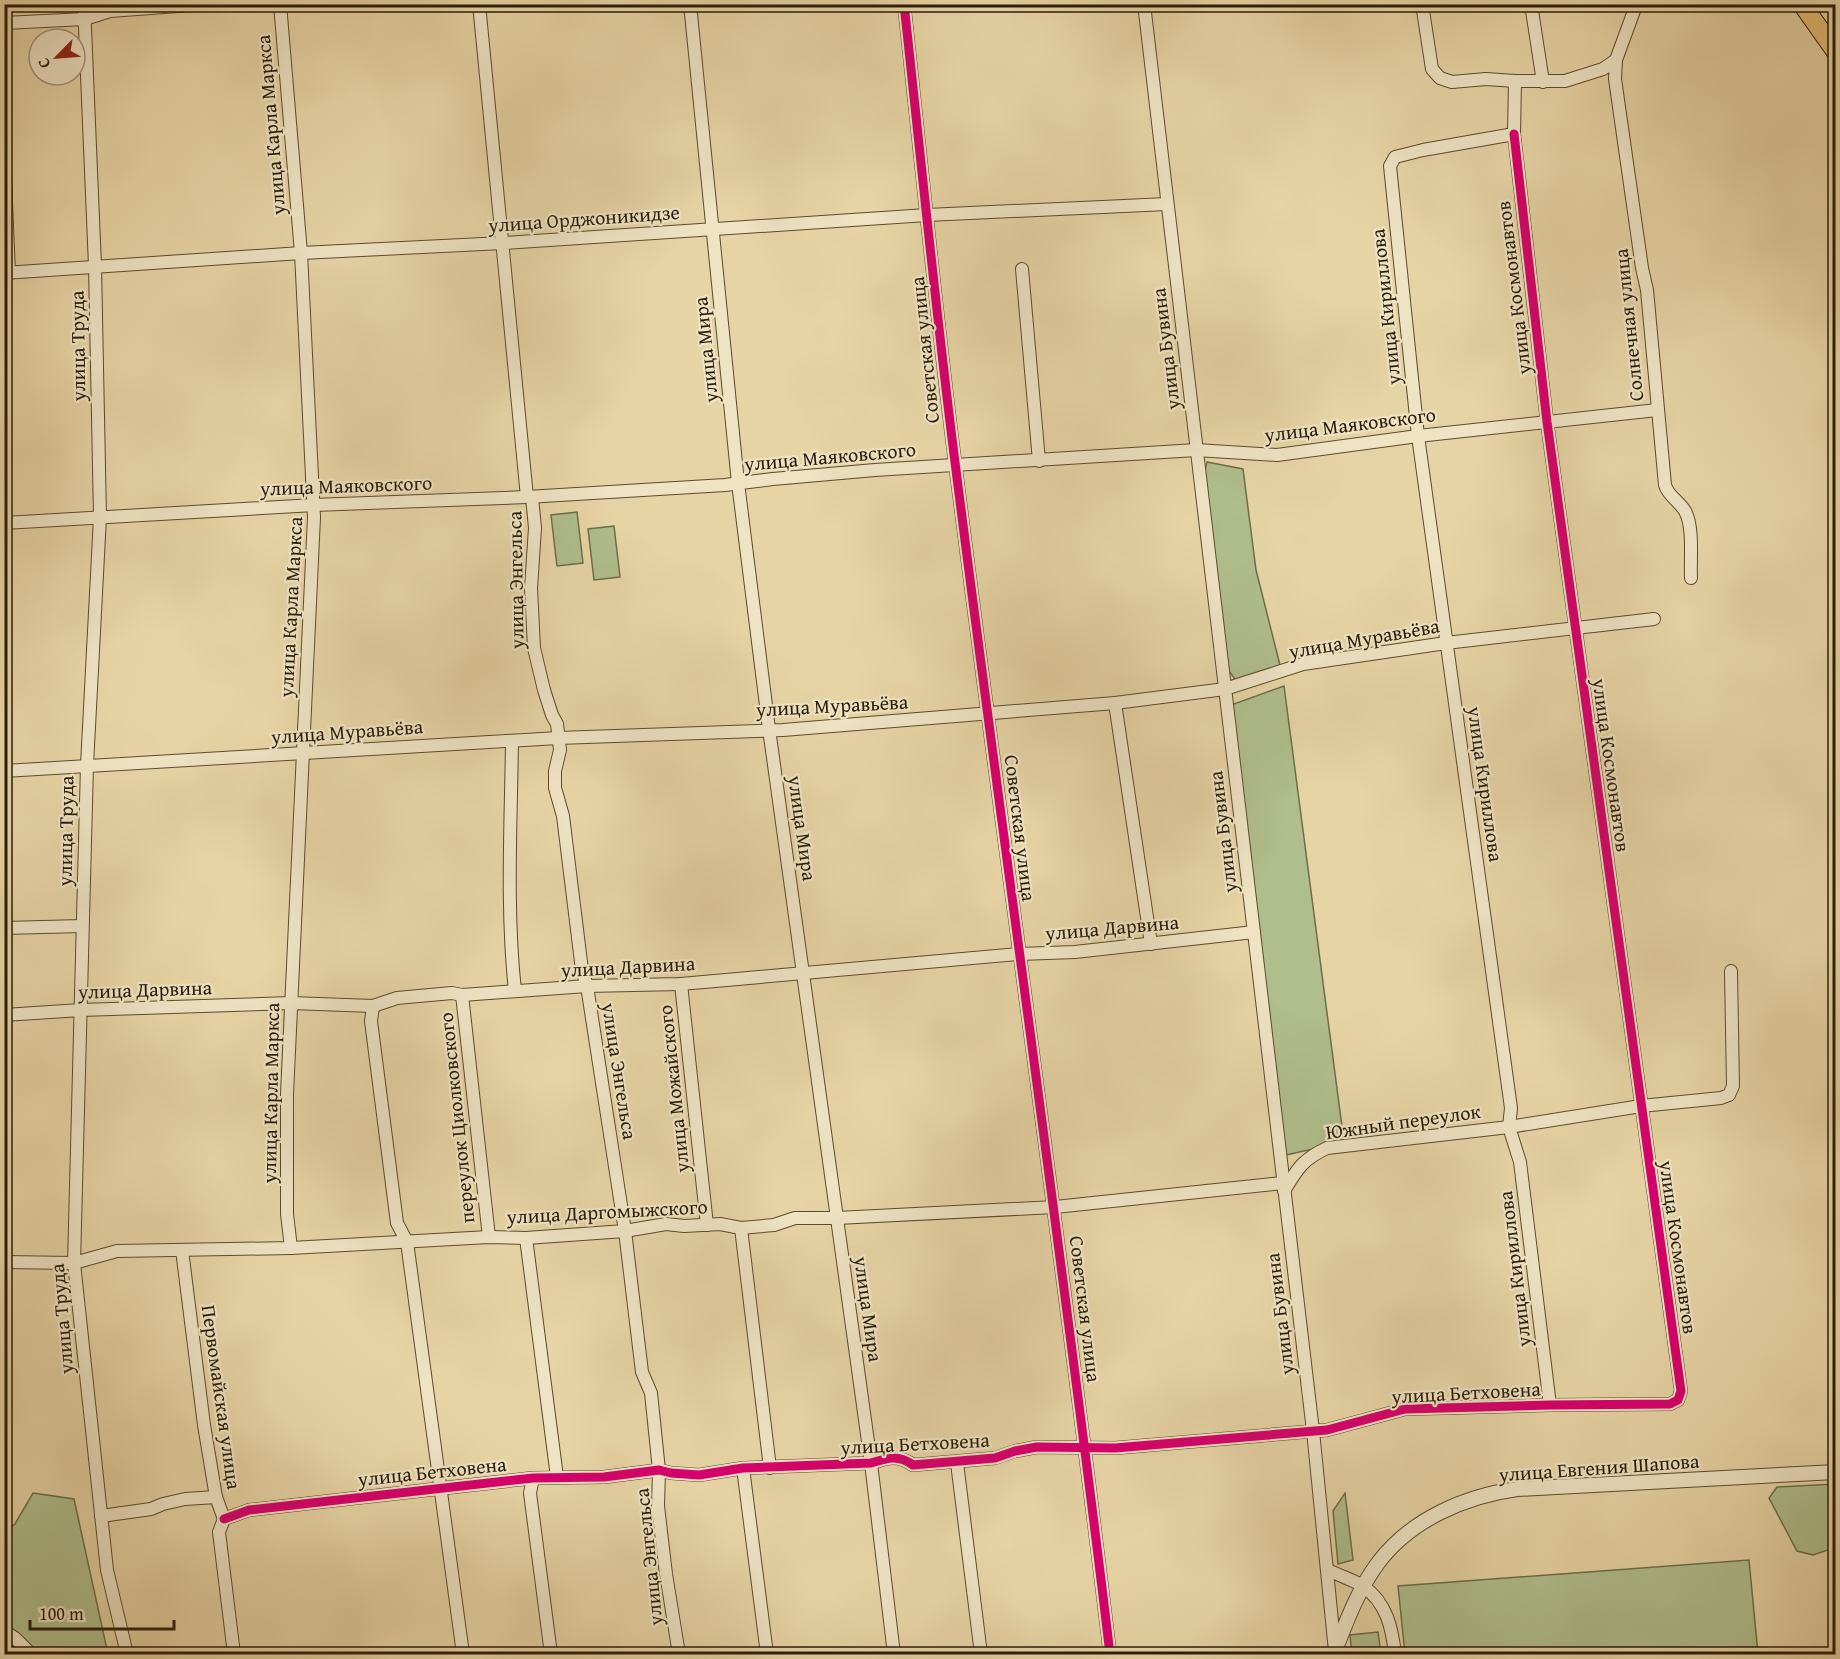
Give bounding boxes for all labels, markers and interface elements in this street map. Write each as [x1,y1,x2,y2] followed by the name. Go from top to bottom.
[27,27,87,87] north arrow
[248,33,292,217] street label: улица Карла Маркса
[31,54,56,73] text: С
[486,197,681,239] street label: улица Орджоникидзе
[1488,200,1538,377] street label: улица Космонавтов
[1362,227,1408,387] street label: улица Кириллова
[1606,247,1650,403] street label: Солнечная улица
[902,275,946,425] street label: Советская улица
[1143,286,1187,413] street label: улица Бувина
[62,290,92,403] street label: улица Труда
[685,295,725,405] street label: улица Мира
[1262,399,1437,449] street label: улица Маяковского
[742,434,917,478] street label: улица Маяковского
[258,468,433,503] street label: улица Маяковского
[499,510,531,650] street label: улица Энгельса
[271,515,309,699] street label: улица Карла Маркса
[1285,610,1442,666] street label: улица Муравьёва
[1585,675,1639,854] street label: улица Космонавтов
[754,687,909,724] street label: улица Муравьёва
[1461,703,1511,864] street label: улица Кириллова
[269,711,425,751] street label: улица Муравьёва
[998,753,1044,903] street label: Советская улица
[1200,769,1244,896] street label: улица Бувина
[781,772,825,883] street label: улица Мира
[50,775,80,888] street label: улица Труда
[1043,907,1181,947] street label: улица Дарвина
[559,948,696,984] street label: улица Дарвина
[76,972,213,1006] street label: улица Дарвина
[595,1000,645,1142] street label: улица Энгельса
[254,1002,286,1185] street label: улица Карла Маркса
[650,1004,696,1175] street label: улица Можайского
[431,1011,481,1225] street label: переулок Циолковского
[1324,1096,1483,1146] street label: Южный переулок
[1652,1157,1706,1336] street label: улица Космонавтов
[1490,1189,1538,1350] street label: улица Кириллова
[505,1191,708,1231] street label: улица Даргомыжского
[1063,1234,1109,1384] street label: Советская улица
[1257,1251,1301,1378] street label: улица Бувина
[847,1253,891,1364] street label: улица Мира
[42,1262,80,1377] street label: улица Труда
[195,1303,249,1492] street label: Первомайская улица
[1390,1374,1542,1410] street label: улица Бетховена
[839,1425,991,1461] street label: улица Бетховена
[1497,1445,1701,1489] street label: улица Евгения Шапова
[355,1449,508,1493] street label: улица Бетховена
[626,1486,670,1628] street label: улица Энгельса
[30,1593,174,1631] scale bar
[39,1600,84,1627] text: 100 m

